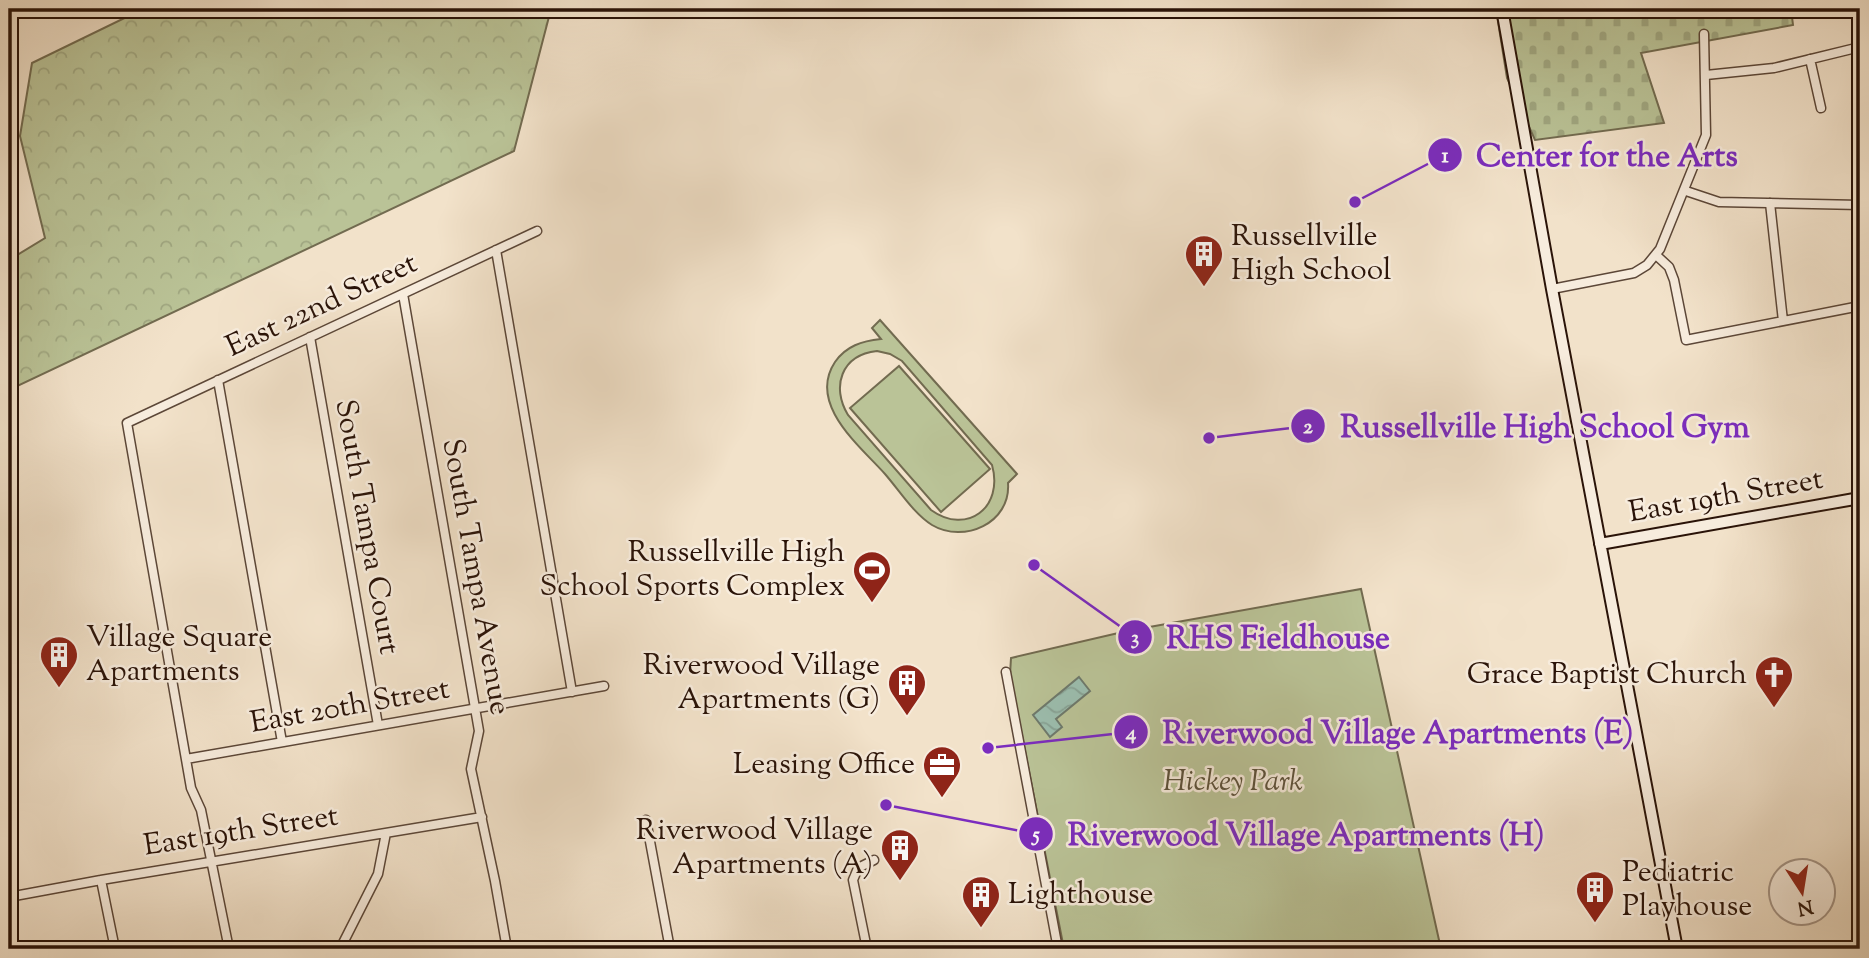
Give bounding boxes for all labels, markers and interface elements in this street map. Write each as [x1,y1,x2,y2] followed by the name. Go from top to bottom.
[1427,128,1752,181] callout: Center for the Arts
[1476,135,1738,181] text: Center for the Arts
[1441,142,1449,172] text: 1
[1231,216,1391,293] place label: Russellville High School
[1183,233,1225,288] building icon: Russellville High School
[219,243,425,369] street label: East 22nd Street
[322,396,410,658] street label: South Tampa Court
[1291,399,1763,452] callout: Russellville High School Gym
[1340,406,1750,452] text: Russellville High School Gym
[1303,413,1313,443] text: 2
[430,436,520,718] street label: South Tampa Avenue
[1626,459,1826,535] street label: East 19th Street
[539,532,845,609] place label: Russellville High School Sports Complex
[851,549,893,604] sports icon: Russellville High School Sports Complex
[1117,610,1404,663] callout: RHS Fieldhouse
[86,617,272,694] place label: Village Square Apartments
[1166,617,1390,663] text: RHS Fieldhouse
[1131,624,1139,654] text: 3
[38,634,80,689] building icon: Village Square Apartments
[643,645,880,722] place label: Riverwood Village Apartments (G)
[1467,654,1747,697] place label: Grace Baptist Church
[1753,654,1795,709] church icon: Grace Baptist Church
[886,662,928,717] building icon: Riverwood Village Apartments (G)
[247,668,453,746] street label: East 20th Street
[1114,705,1647,758] callout: Riverwood Village Apartments (E)
[1163,712,1633,758] text: Riverwood Village Apartments (E)
[1125,719,1137,749] text: 4
[733,744,915,787] place label: Leasing Office
[921,744,963,799] office icon: Leasing Office
[1163,761,1303,804] park label: Hickey Park
[141,795,341,869] street label: East 19th Street
[1018,807,1558,860] callout: Riverwood Village Apartments (H)
[636,810,873,887] place label: Riverwood Village Apartments (A)
[1068,814,1544,860] text: Riverwood Village Apartments (H)
[1030,821,1040,851] text: 5
[879,827,921,882] building icon: Riverwood Village Apartments (A)
[1622,852,1752,929] place label: Pediatric Playhouse
[1768,856,1838,926] north arrow
[1574,869,1616,924] building icon: Pediatric Playhouse
[960,874,1002,929] building icon: Lighthouse
[1008,874,1153,917] place label: Lighthouse
[1795,891,1815,921] text: N

